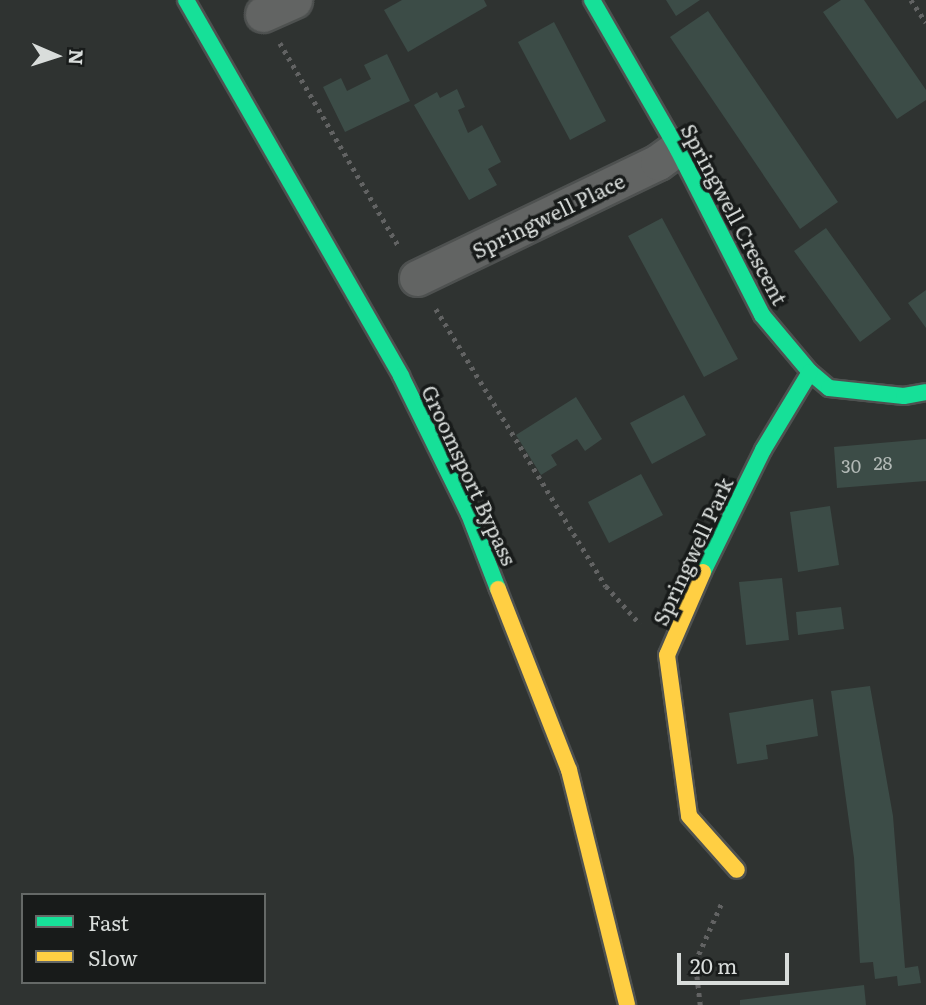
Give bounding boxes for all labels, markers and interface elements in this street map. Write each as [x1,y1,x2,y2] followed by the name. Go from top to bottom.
[21,21,91,91] north arrow
[63,48,91,66] text: N
[677,119,793,309] street label: Springwell Crescent
[468,167,628,263] street label: Springwell Place
[417,381,523,569] street label: Groomsport Bypass
[873,452,893,474] house number: 28
[841,455,861,477] house number: 30
[647,473,737,629] street label: Springwell Park
[21,893,266,984] legend
[88,906,129,937] text: Fast
[681,939,793,983] scale bar
[88,941,138,972] text: Slow
[690,949,737,980] text: 20 m

